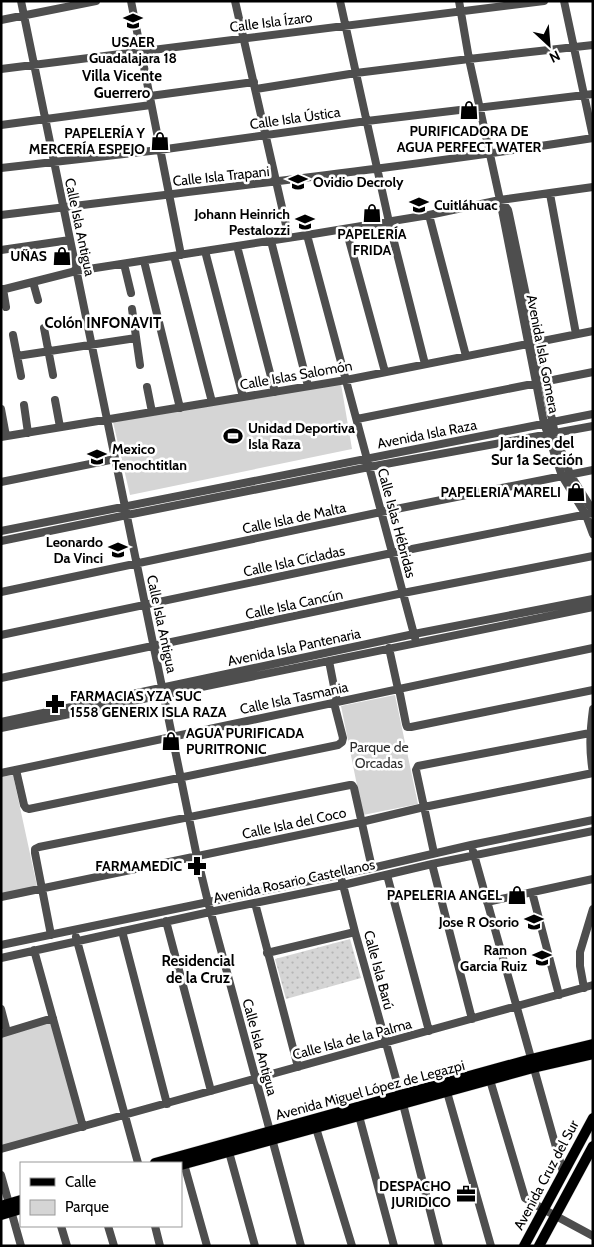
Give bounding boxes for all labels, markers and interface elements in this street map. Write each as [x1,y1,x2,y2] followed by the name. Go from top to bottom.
[229,8,314,36] street label: Calle Isla Ízaro
[122,10,144,32] school or university icon: USAER Guadalajara 18
[524,20,574,70] north arrow
[89,33,177,67] place label: USAER Guadalajara 18
[546,46,563,67] text: N
[82,67,162,102] district label: Villa Vicente Guerrero
[458,99,480,121] shop icon: PURIFICADORA DE AGUA PERFECT WATER
[249,103,342,133] street label: Calle Isla Ústica
[397,122,542,156] place label: PURIFICADORA DE AGUA PERFECT WATER
[29,124,146,158] place label: PAPELERÍA Y MERCERÍA ESPEJO
[149,130,171,152] shop icon: PAPELERÍA Y MERCERÍA ESPEJO
[172,162,270,190] street label: Calle Isla Trapani
[287,171,309,193] school or university icon: Ovidio Decroly
[313,173,404,191] place label: Ovidio Decroly
[61,176,99,278] street label: Calle Isla Antigua
[408,194,430,216] school or university icon: Cuitláhuac
[434,196,498,214] place label: Cuitláhuac
[361,202,383,224] shop icon: PAPELERÍA FRIDA
[194,205,290,239] place label: Johann Heinrich Pestalozzi
[294,211,316,233] school or university icon: Johann Heinrich Pestalozzi
[337,225,407,259] place label: PAPELERÍA FRIDA
[51,245,73,267] shop icon: UÑAS
[10,247,47,265] place label: UÑAS
[523,293,563,415] street label: Avenida Isla Gomera
[45,314,162,332] district label: Colón INFONAVIT
[238,356,354,394] street label: Calle Islas Salomón
[376,415,479,453] street label: Avenida Isla Raza
[248,419,355,453] place label: Unidad Deportiva Isla Raza
[222,425,244,447] sports icon: Unidad Deportiva Isla Raza
[491,434,583,469] district label: Jardines del Sur 1a Sección
[112,440,187,474] place label: Mexico Tenochtitlan
[86,446,108,468] school or university icon: Mexico Tenochtitlan
[374,466,420,580] street label: Calle Islas Hébridas
[565,481,587,503] shop icon: PAPELERIA MARELI
[441,483,561,501] place label: PAPELERIA MARELI
[241,498,348,538] street label: Calle Isla de Malta
[46,533,103,567] place label: Leonardo Da Vinci
[107,539,129,561] school or university icon: Leonardo Da Vinci
[242,541,347,581] street label: Calle Isla Cícladas
[143,573,181,675] street label: Calle Isla Antigua
[244,585,345,623] street label: Calle Isla Cancún
[226,624,362,670] street label: Avenida Isla Pantenaria
[238,678,350,718] street label: Calle Isla Tasmania
[70,687,227,721] place label: FARMACIAS YZA SUC 1558 GENERIX ISLA RAZA
[44,693,66,715] pharmacy icon: FARMACIAS YZA SUC 1558 GENERIX ISLA RAZA
[186,724,304,758] place label: AGUA PURIFICADA PURITRONIC
[160,730,182,752] shop icon: AGUA PURIFICADA PURITRONIC
[349,738,409,772] park label: Parque de Orcadas
[240,803,348,843] street label: Calle Isla del Coco
[186,855,208,877] pharmacy icon: FARMAMEDIC
[212,855,377,907] street label: Avenida Rosario Castellanos
[95,857,182,875] place label: FARMAMEDIC
[506,884,528,906] shop icon: PAPELERIA ANGEL
[387,886,502,904] place label: PAPELERIA ANGEL
[523,911,545,933] school or university icon: Jose R Osorio
[438,913,519,931] place label: Jose R Osorio
[360,928,398,1012] street label: Calle Isla Barú
[460,941,527,975] place label: Ramon Garcia Ruiz
[531,947,553,969] school or university icon: Ramon Garcia Ruiz
[161,952,235,987] district label: Residencial de la Cruz
[238,997,282,1098] street label: Calle Isla Antigua
[290,1014,414,1064] street label: Calle Isla de la Palma
[273,1056,467,1124] street label: Avenida Miguel López de Legazpi
[509,1117,583,1233] street label: Avenida Cruz del Sur
[20,1162,182,1227] legend
[65,1173,96,1191] text: Calle
[379,1177,451,1211] place label: DESPACHO JURIDICO
[455,1183,477,1205] office icon: DESPACHO JURIDICO
[65,1198,109,1216] text: Parque

